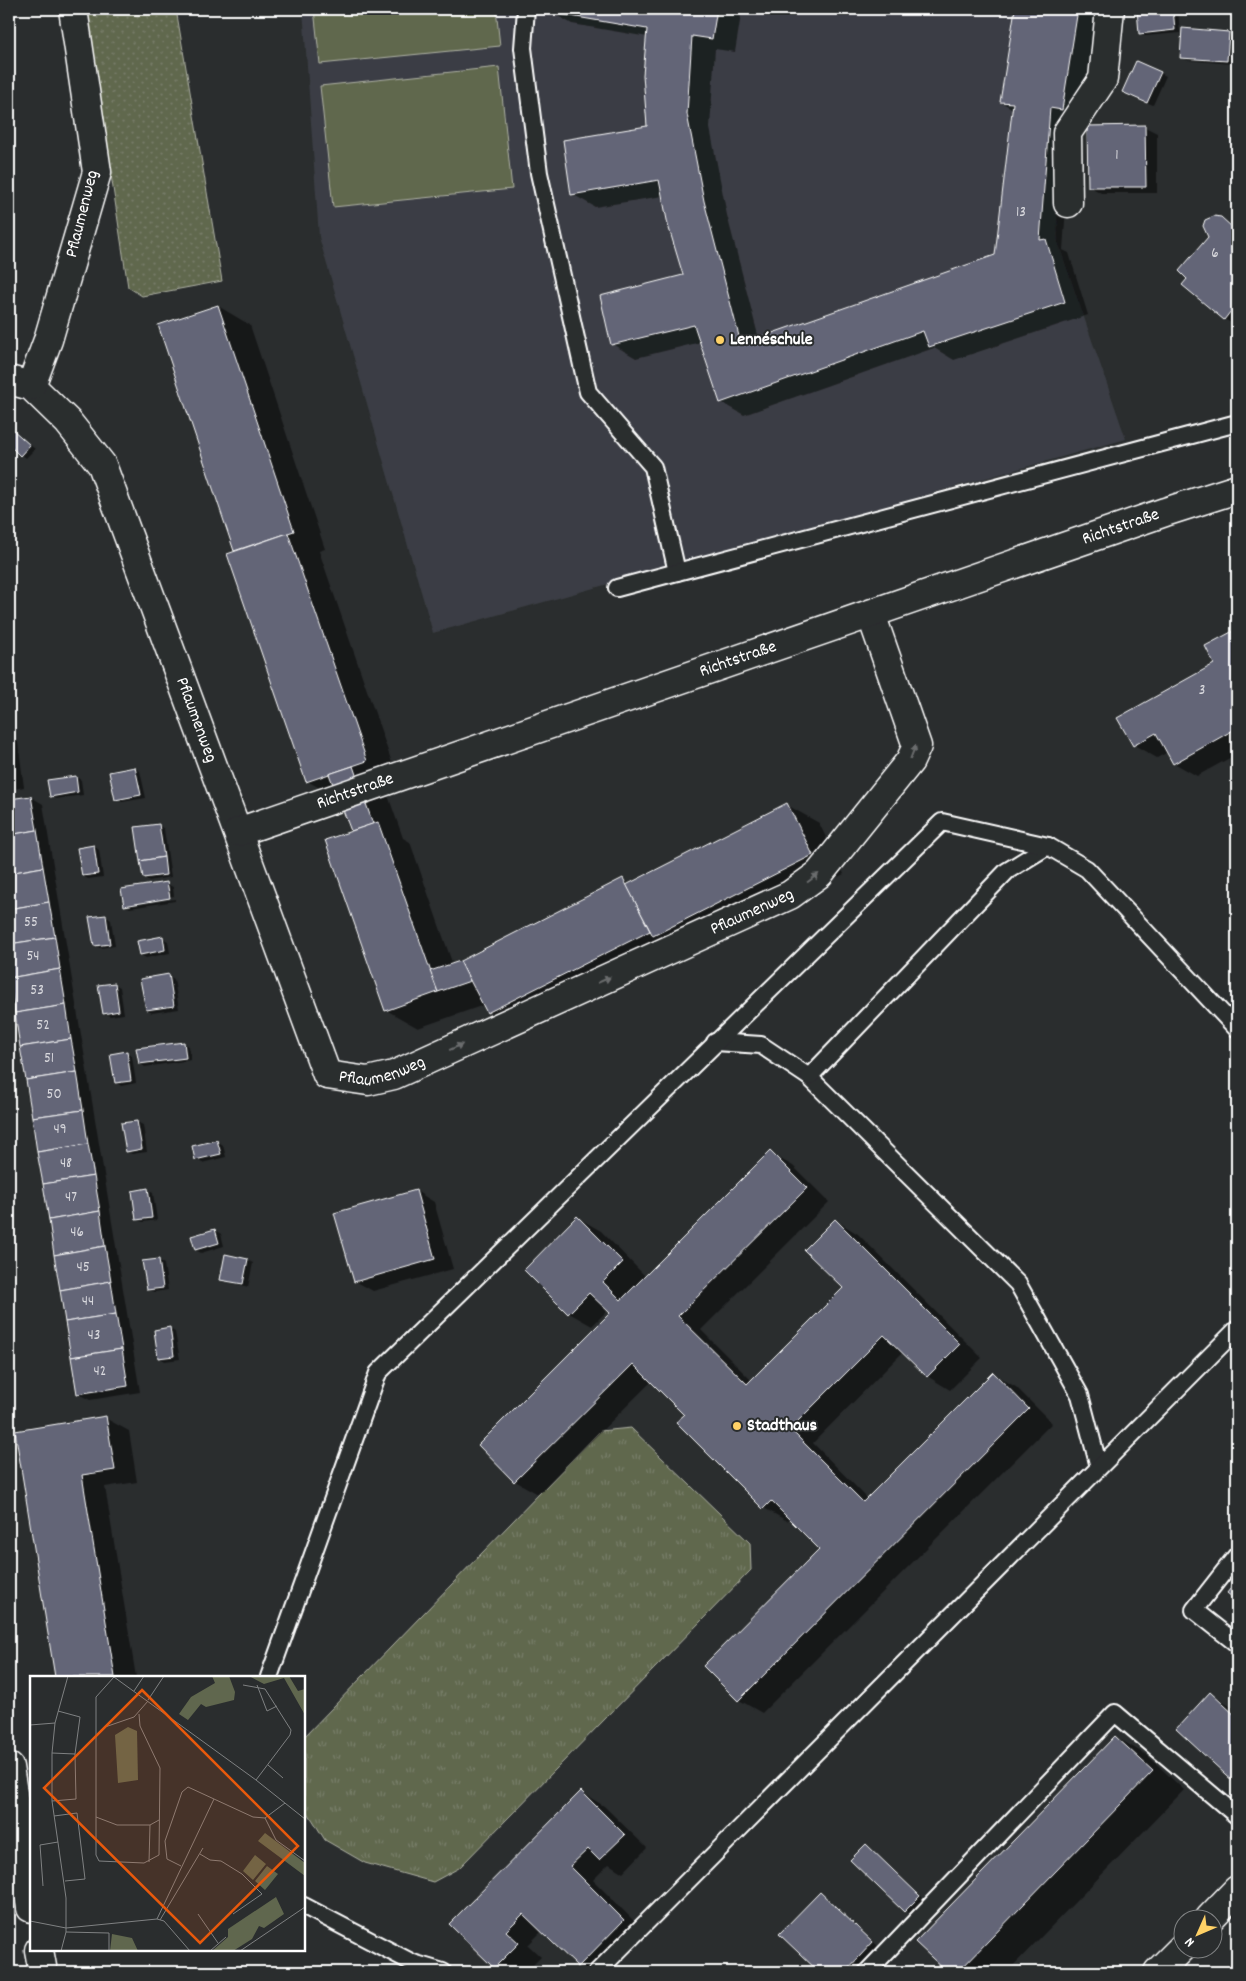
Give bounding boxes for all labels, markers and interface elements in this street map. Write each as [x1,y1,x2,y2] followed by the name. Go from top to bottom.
[1115,145,1119,167] house number: 1
[60,168,106,260] street label: Pflaumenweg
[1016,202,1026,224] house number: 13
[1211,243,1219,265] house number: 6
[730,328,813,353] place label: Lennéschule
[714,334,726,346] marker: Lennéschule
[1079,502,1163,552] street label: Richtstraße
[696,634,780,684] street label: Richtstraße
[169,674,223,766] street label: Pflaumenweg
[1199,680,1205,702] house number: 3
[910,745,918,759] one-way arrow
[313,767,397,816] street label: Richtstraße
[806,873,819,884] one-way arrow
[706,882,798,942] street label: Pflaumenweg
[24,912,38,934] house number: 55
[26,946,40,968] house number: 54
[597,975,611,983] one-way arrow
[30,980,44,1002] house number: 53
[36,1015,50,1037] house number: 52
[449,1042,463,1050] one-way arrow
[44,1048,54,1070] house number: 51
[337,1050,429,1094] street label: Pflaumenweg
[46,1084,62,1106] house number: 50
[53,1119,67,1141] house number: 49
[60,1153,72,1175] house number: 48
[65,1187,77,1209] house number: 47
[70,1222,84,1244] house number: 46
[76,1257,90,1279] house number: 45
[82,1291,94,1313] house number: 44
[88,1325,100,1347] house number: 43
[94,1361,106,1383] house number: 42
[747,1414,818,1439] place label: Stadthaus
[731,1420,743,1432] marker: Stadthaus
[30,1676,305,1951] inset map
[1174,1908,1224,1958] north arrow
[1181,1932,1200,1951] text: N

